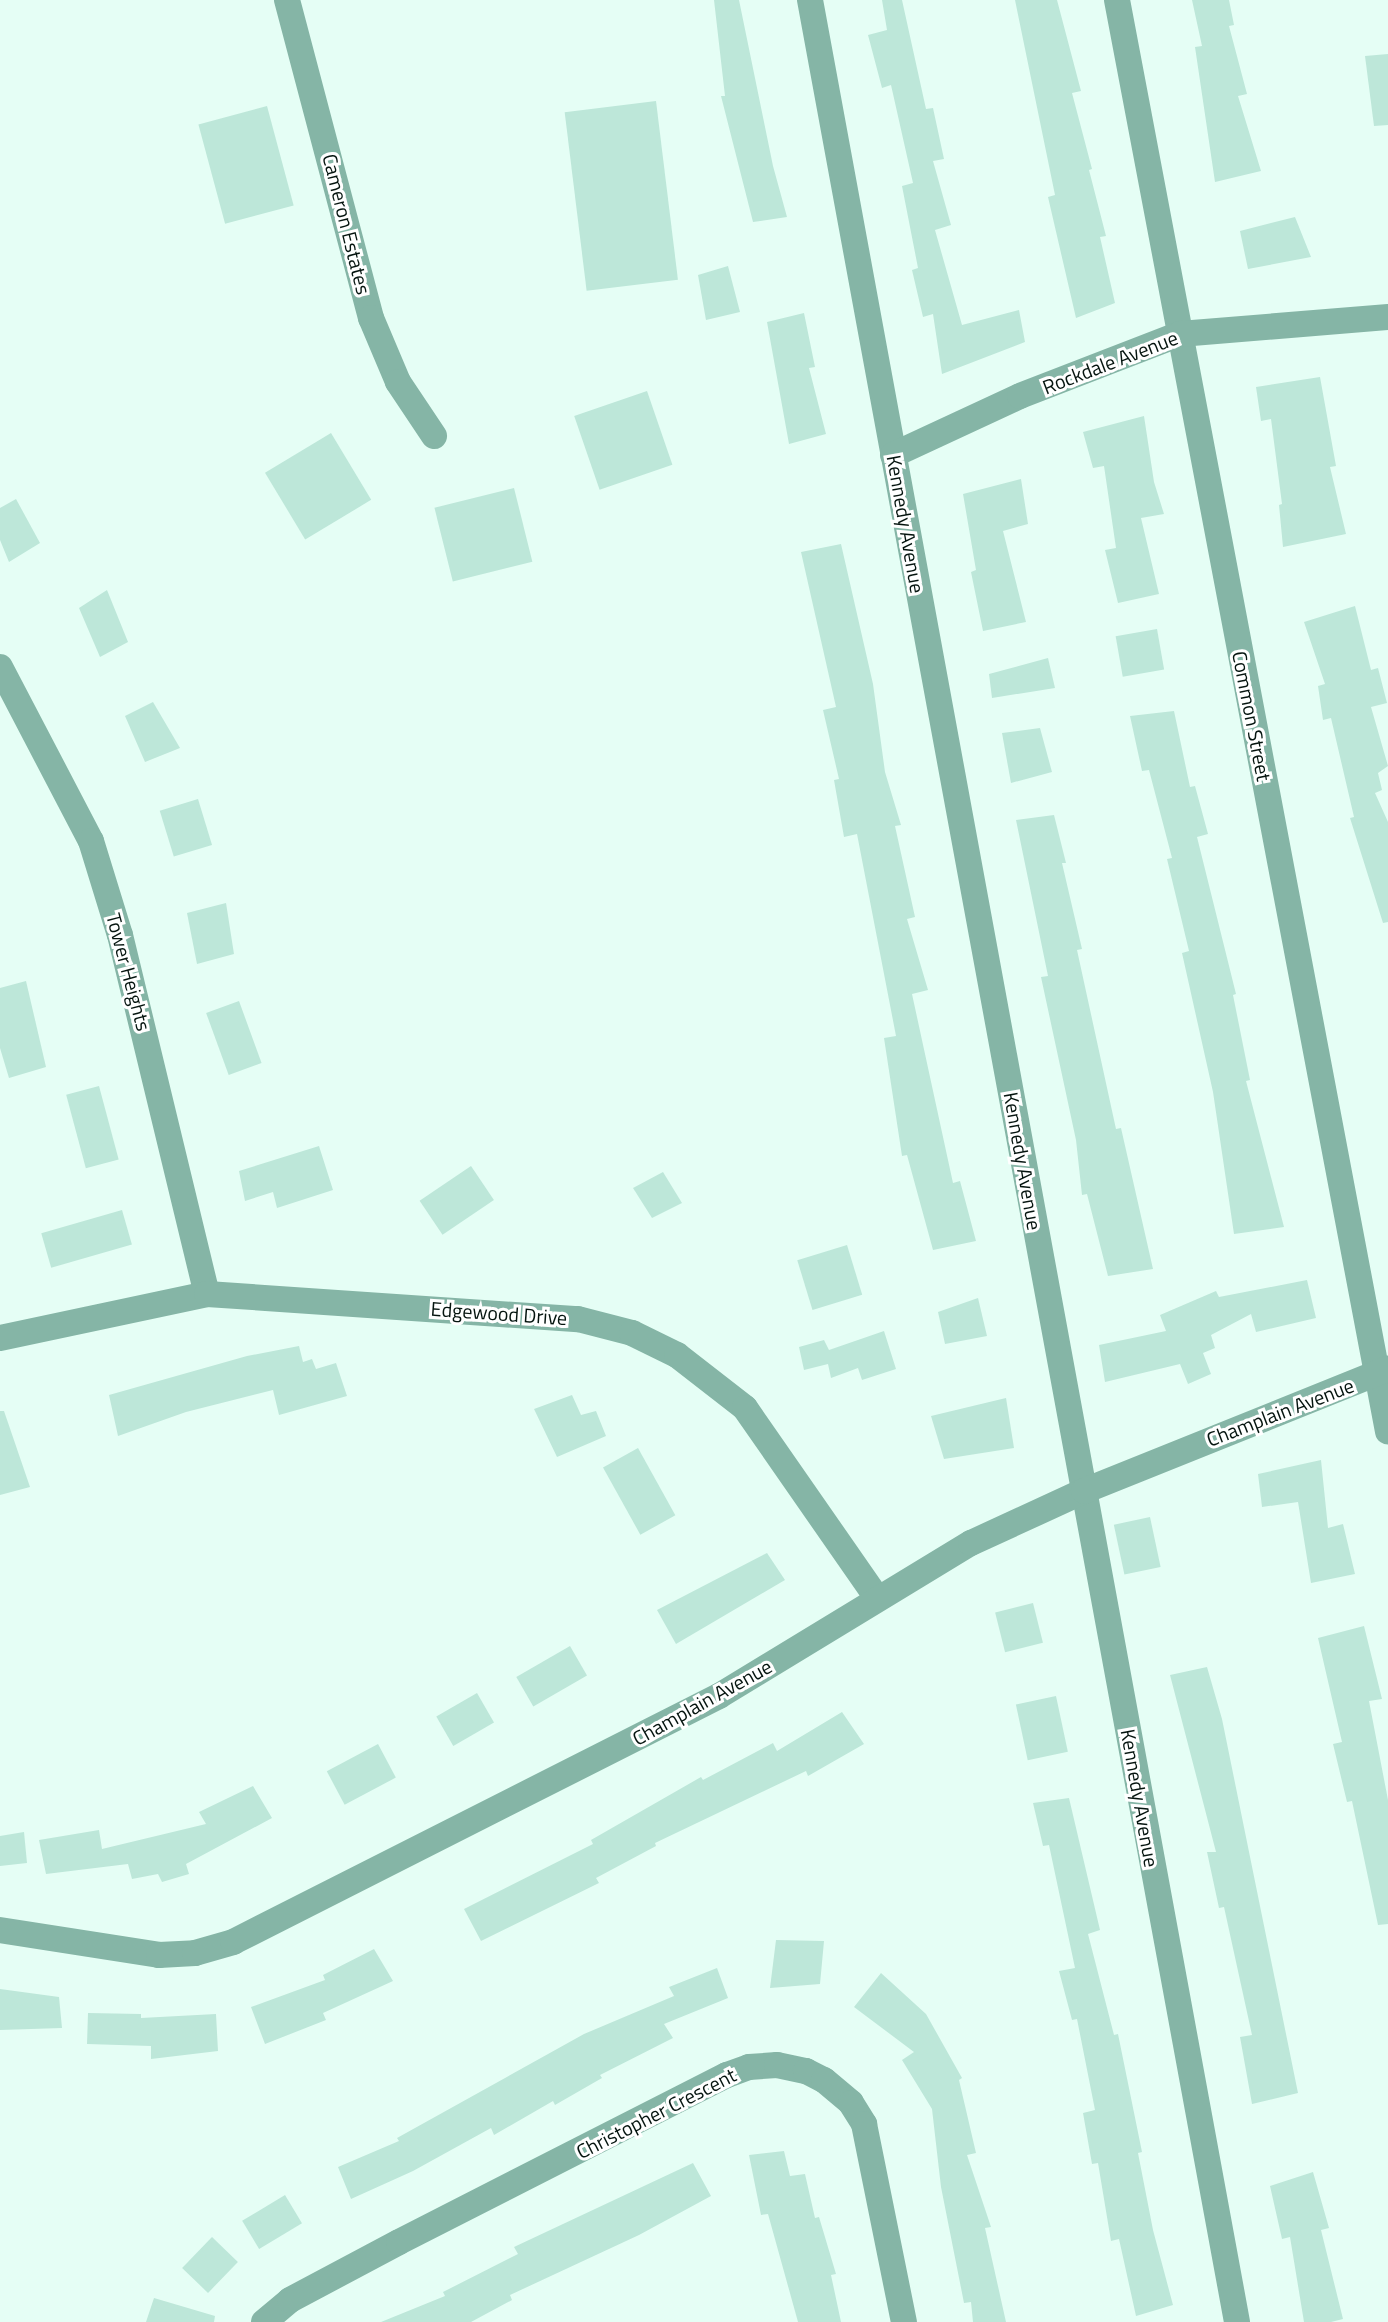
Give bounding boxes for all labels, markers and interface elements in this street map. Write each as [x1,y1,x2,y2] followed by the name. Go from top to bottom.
[318,151,376,297] street label: Cameron Estates
[1039,325,1181,399] street label: Rockdale Avenue
[882,453,930,595] street label: Kennedy Avenue
[1228,649,1276,783] street label: Common Street
[102,911,156,1033] street label: Tower Heights
[999,1090,1047,1232] street label: Kennedy Avenue
[430,1296,568,1330] street label: Edgewood Drive
[1203,1373,1357,1451] street label: Champlain Avenue
[628,1654,776,1750] street label: Champlain Avenue
[1116,1727,1164,1869] street label: Kennedy Avenue
[572,2062,740,2164] street label: Christopher Crescent

